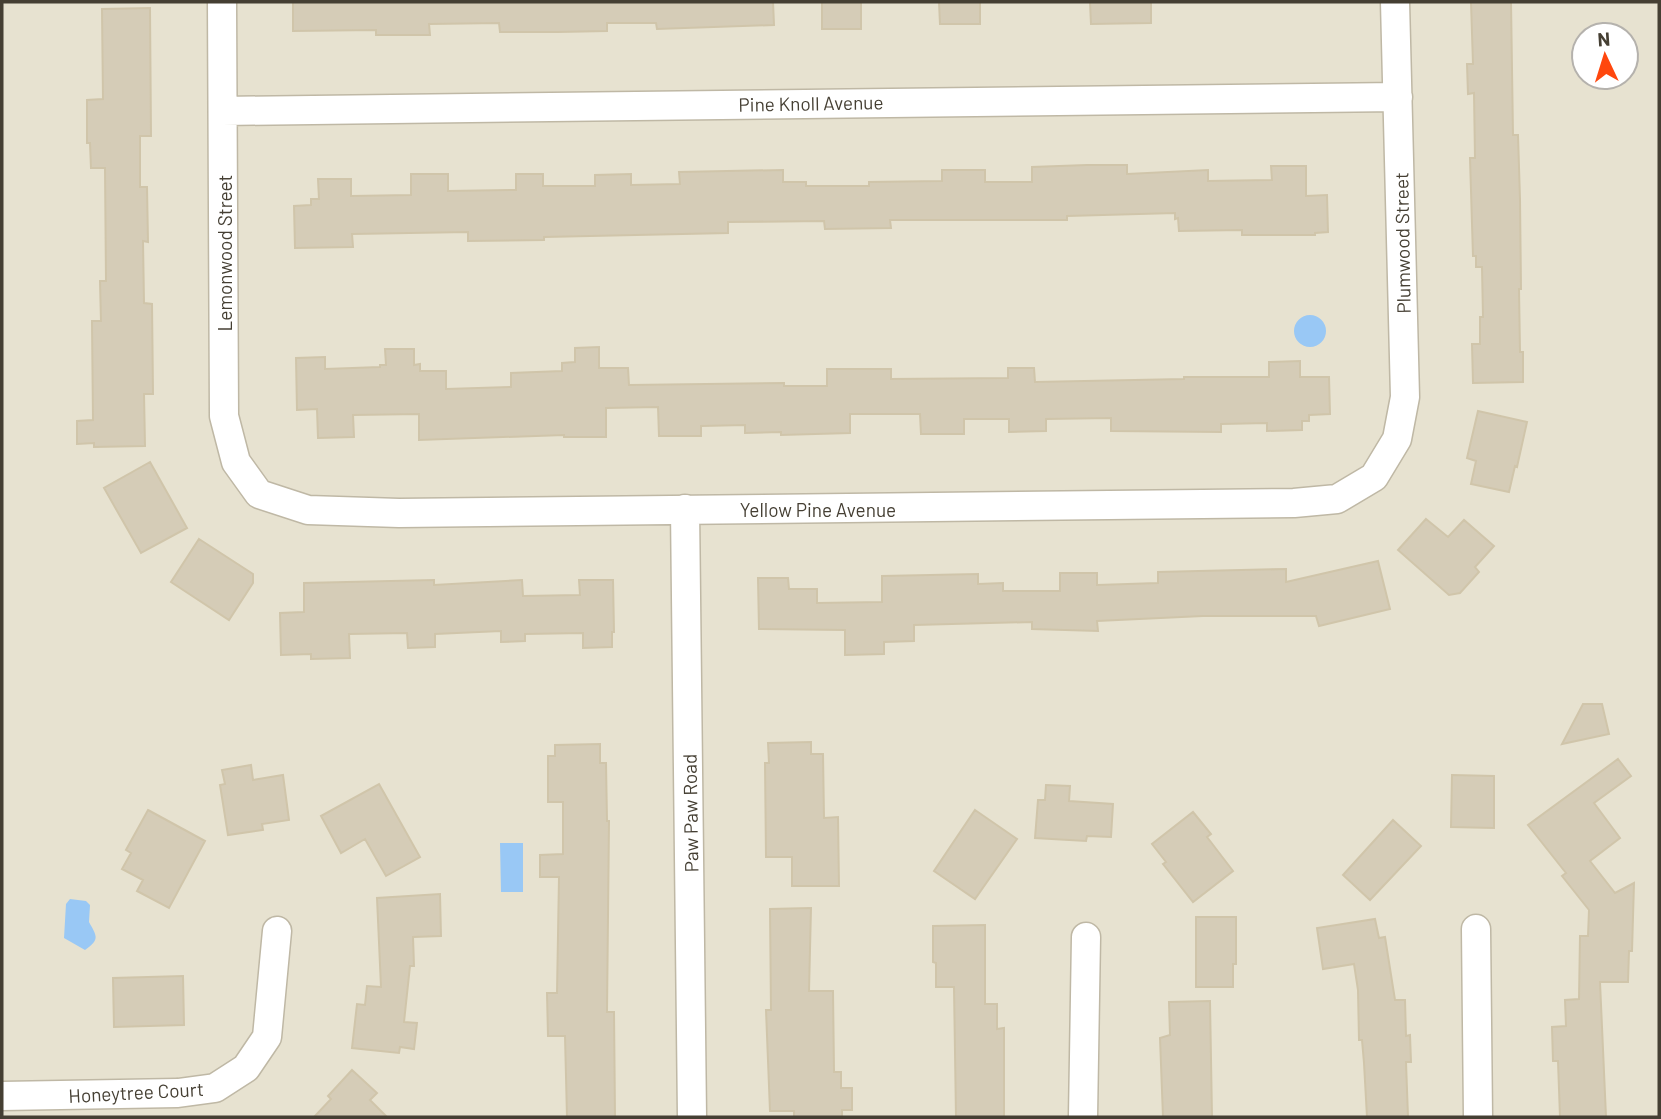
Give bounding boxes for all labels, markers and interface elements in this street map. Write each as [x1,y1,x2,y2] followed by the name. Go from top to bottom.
[1570,21,1640,91] north arrow
[1597,27,1611,50] text: N
[738,90,884,116] street label: Pine Knoll Avenue
[1389,172,1415,314] street label: Plumwood Street
[213,174,236,332] street label: Lemonwood Street
[740,498,896,521] street label: Yellow Pine Avenue
[677,754,703,872] street label: Paw Paw Road
[68,1077,204,1107] street label: Honeytree Court

